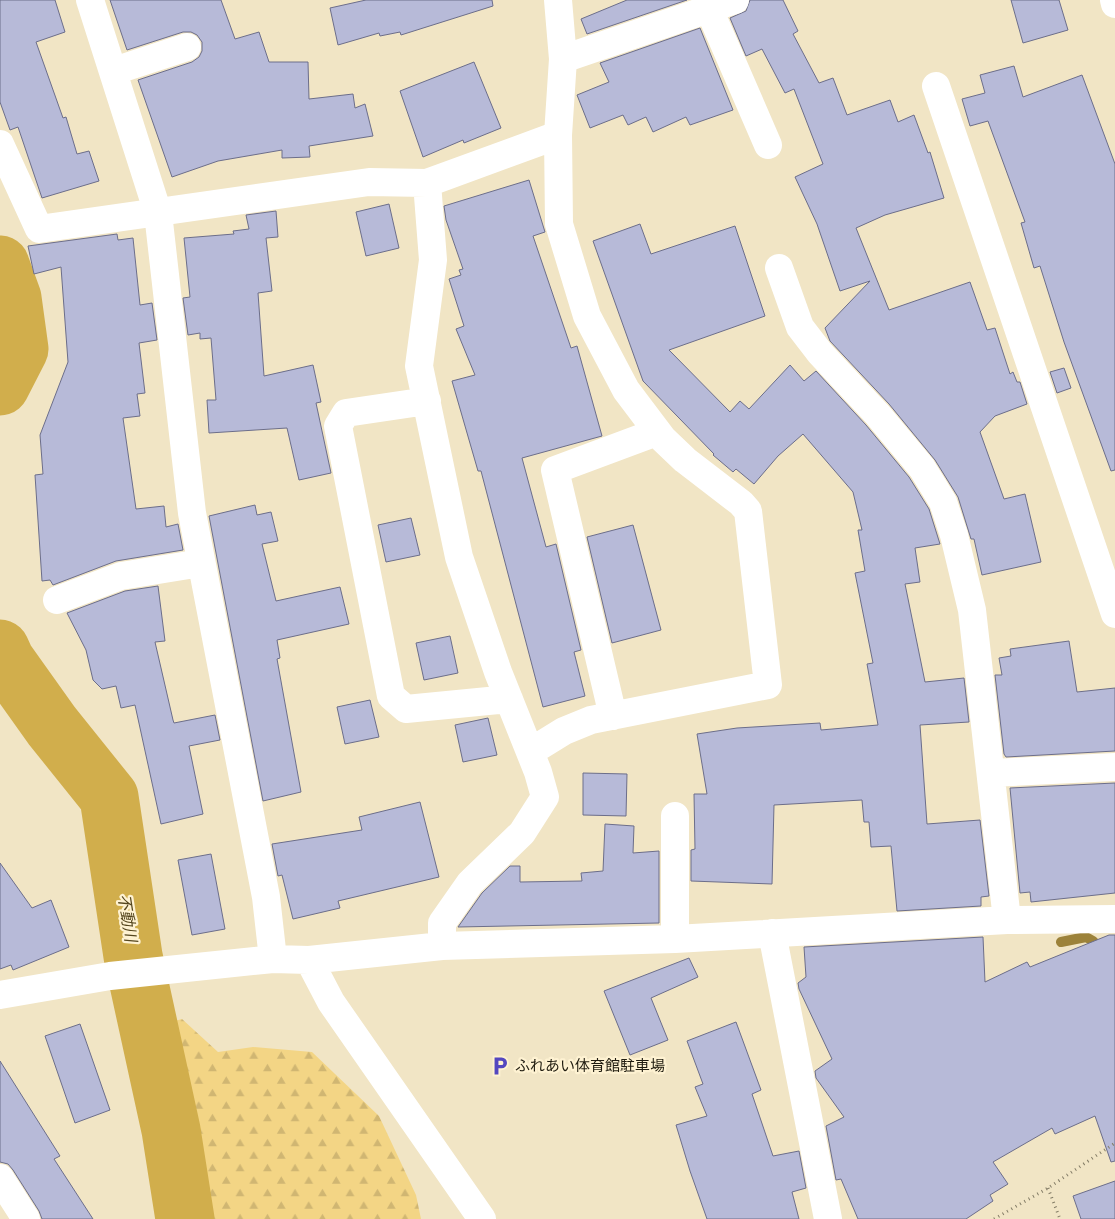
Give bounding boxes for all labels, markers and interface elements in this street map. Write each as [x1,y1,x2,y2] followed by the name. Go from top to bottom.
[115,893,140,945] water label: 不動川
[489,1055,511,1077] parking icon: ふれあい体育館駐車場
[515,1058,665,1074] place label: ふれあい体育館駐車場

